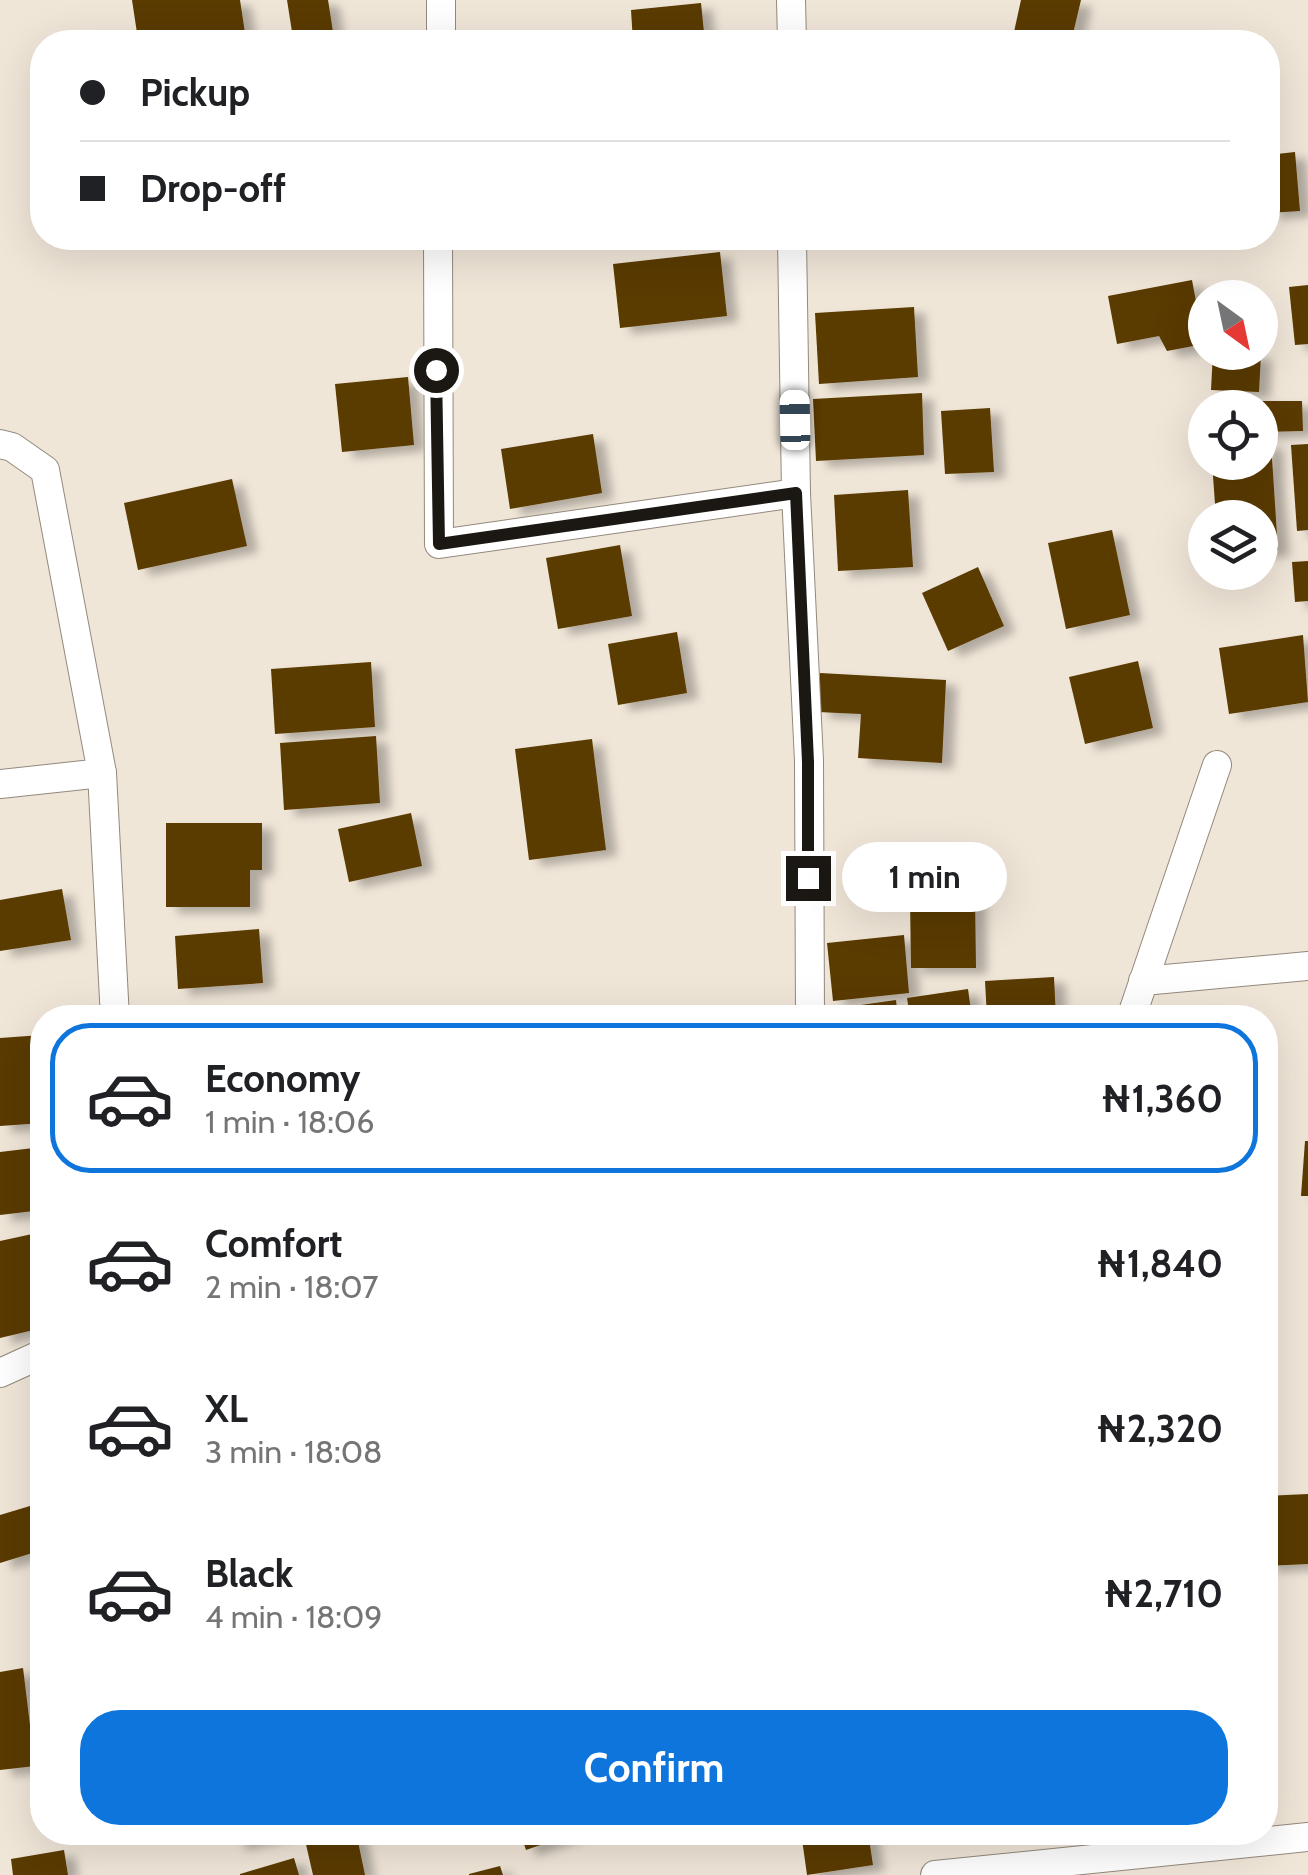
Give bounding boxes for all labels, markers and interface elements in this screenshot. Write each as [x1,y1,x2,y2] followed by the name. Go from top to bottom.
[140,69,250,116] text: Pickup
[140,165,286,212] text: Drop-off
[1188,280,1278,370] north arrow
[1188,280,1278,590] map controls
[414,348,459,393] route start
[779,390,811,450] car
[1188,390,1278,480] button: locate
[1188,500,1278,590] button: layers
[843,843,1008,913] callout: 1 min
[786,856,831,901] route end
[888,857,961,896] text: 1 min
[85,1053,175,1143] icon: car
[205,1055,360,1102] text: Economy
[1101,1075,1223,1122] text: ₦1,360
[205,1102,374,1141] text: 1 min · 18:06
[85,1218,175,1308] icon: car
[205,1220,342,1267] text: Comfort
[1096,1240,1223,1287] text: ₦1,840
[205,1267,378,1306] text: 2 min · 18:07
[85,1383,175,1473] icon: car
[205,1385,248,1432] text: XL
[1096,1405,1223,1452] text: ₦2,320
[205,1432,382,1471] text: 3 min · 18:08
[85,1548,175,1638] icon: car
[205,1550,293,1597] text: Black
[1103,1570,1223,1617] text: ₦2,710
[205,1597,382,1636] text: 4 min · 18:09
[80,1710,1228,1825] button: Confirm

